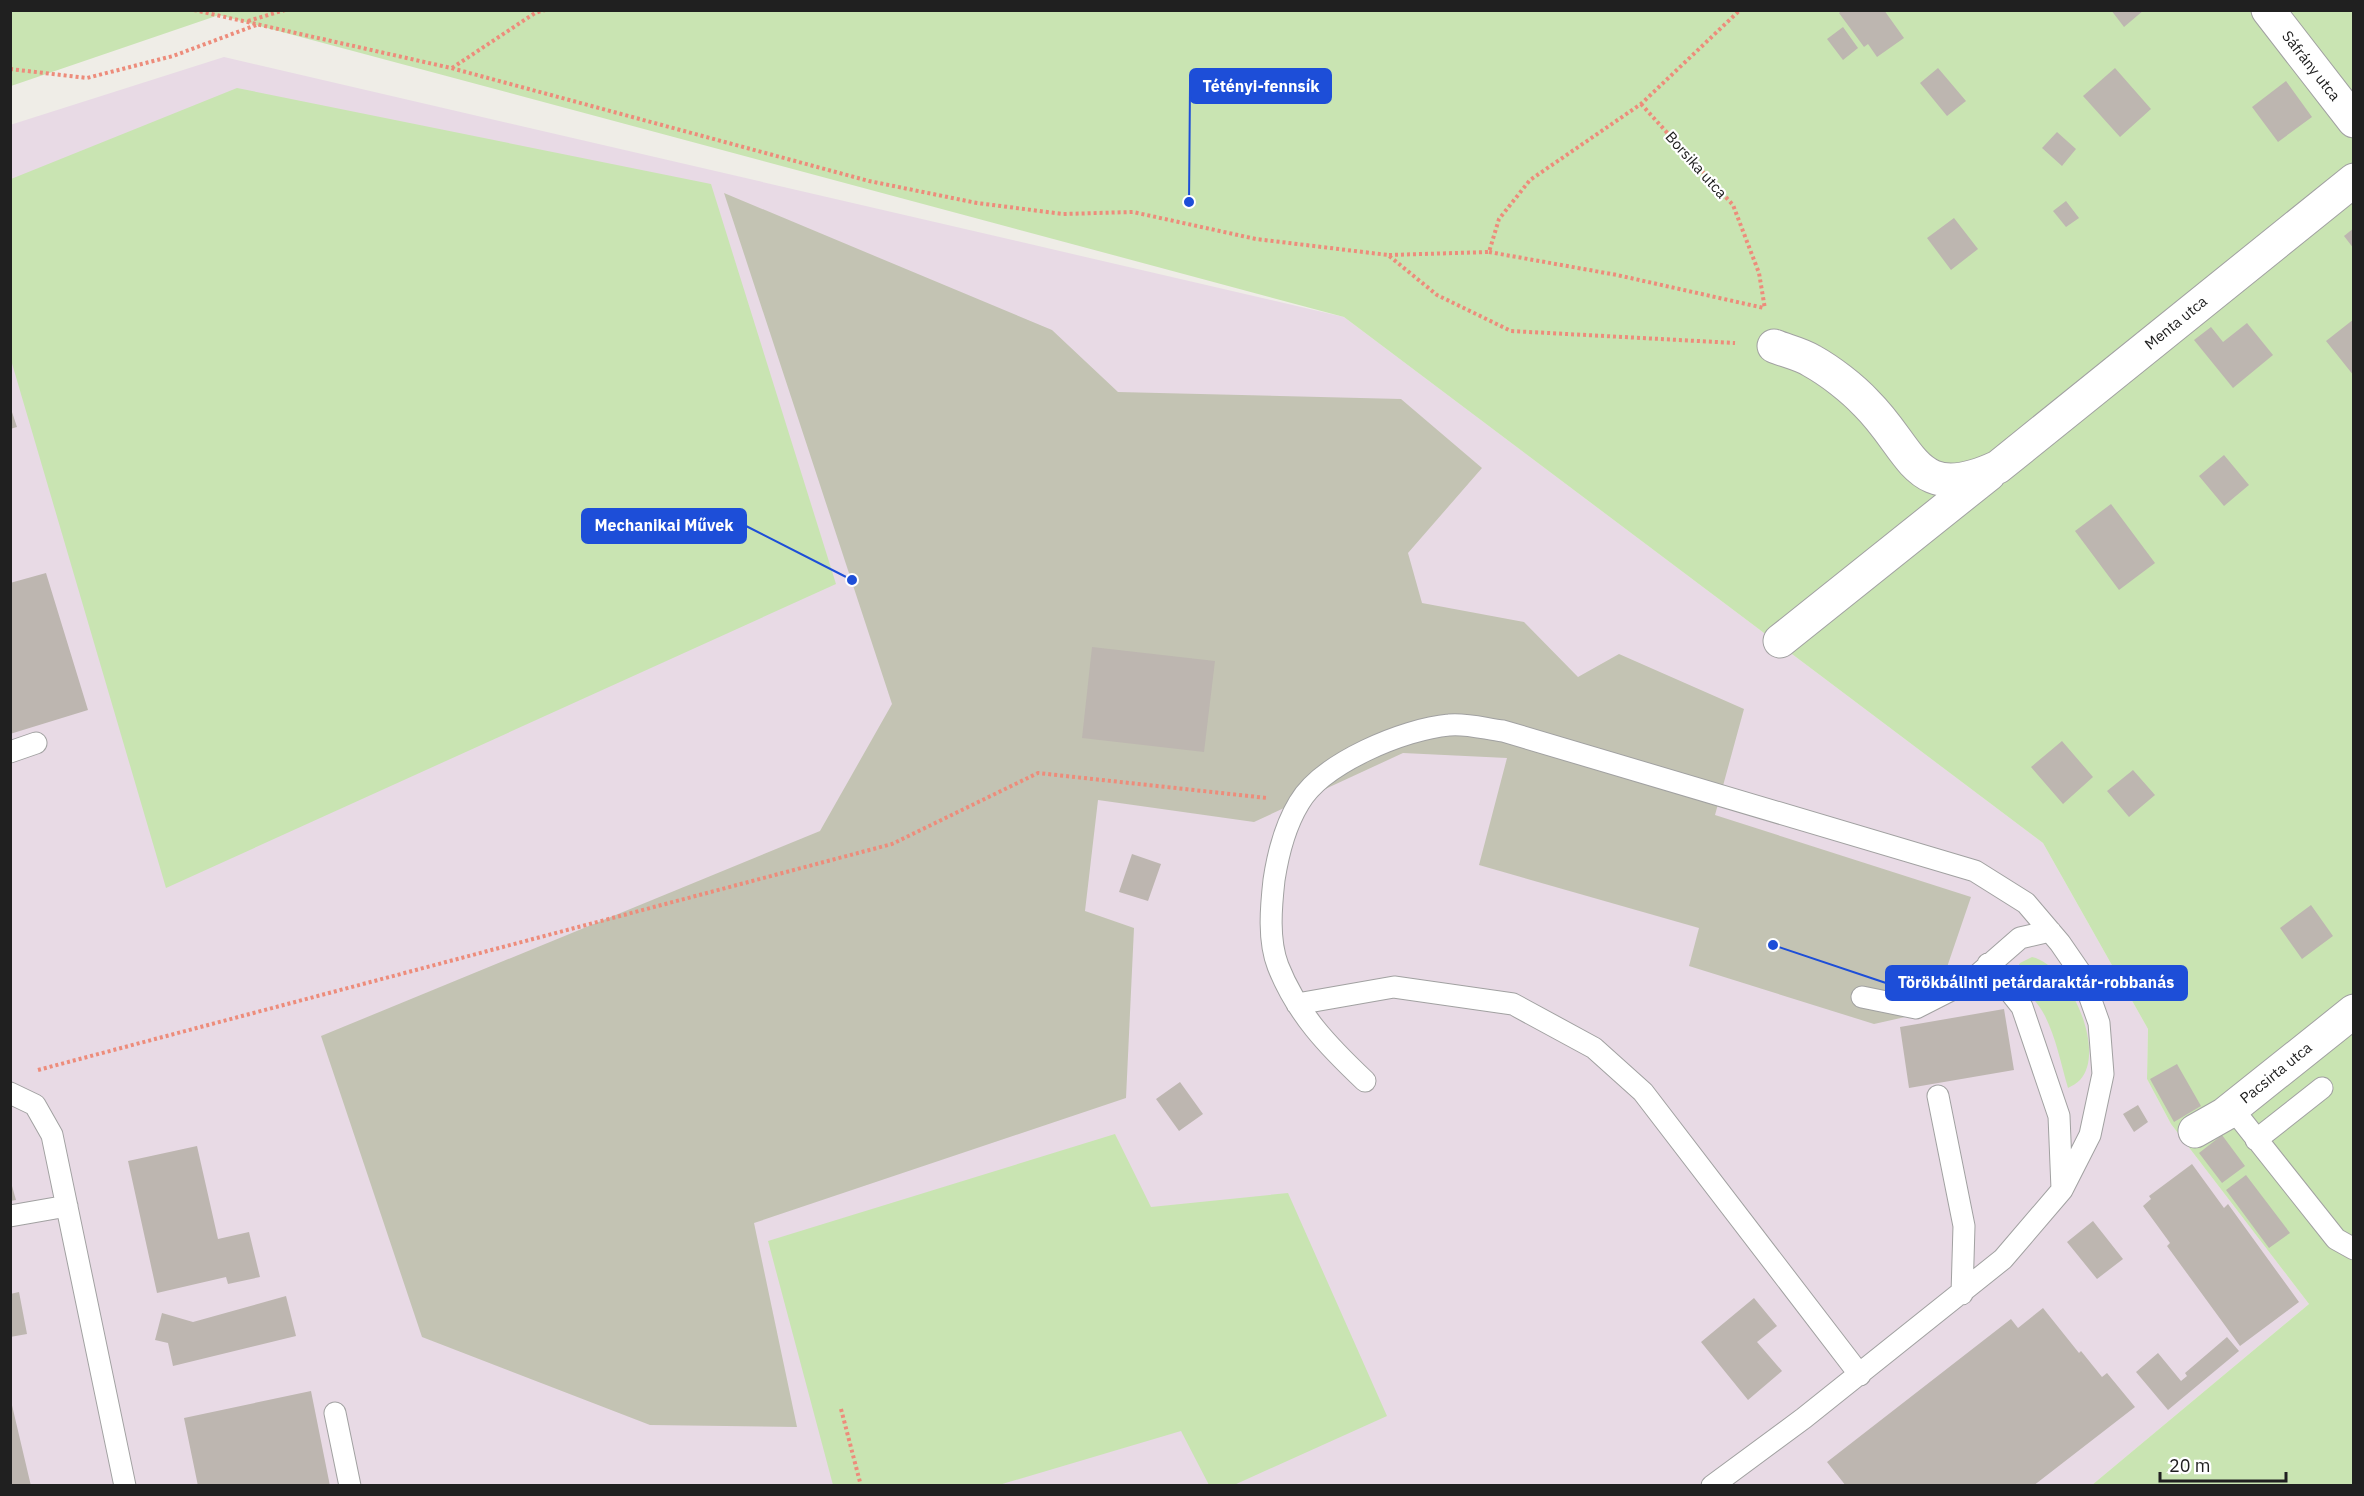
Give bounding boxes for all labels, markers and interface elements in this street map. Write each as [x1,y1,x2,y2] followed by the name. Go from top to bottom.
[2278,27,2345,105] street label: Sáfrány utca
[1190,69,1331,103] callout: Tétényi-fennsík
[1203,76,1320,96] text: Tétényi-fennsík
[1661,127,1731,202] street label: Borsika utca
[2141,292,2211,354] street label: Menta utca
[582,509,746,543] callout: Mechanikai Művek
[594,515,734,535] text: Mechanikai Művek
[1886,966,2187,1000] callout: Törökbálinti petárdaraktár-robbanás
[1898,972,2174,992] text: Törökbálinti petárdaraktár-robbanás
[2236,1038,2316,1107] street label: Pacsirta utca
[2160,1445,2286,1483] scale bar
[2169,1454,2211,1477] text: 20 m

